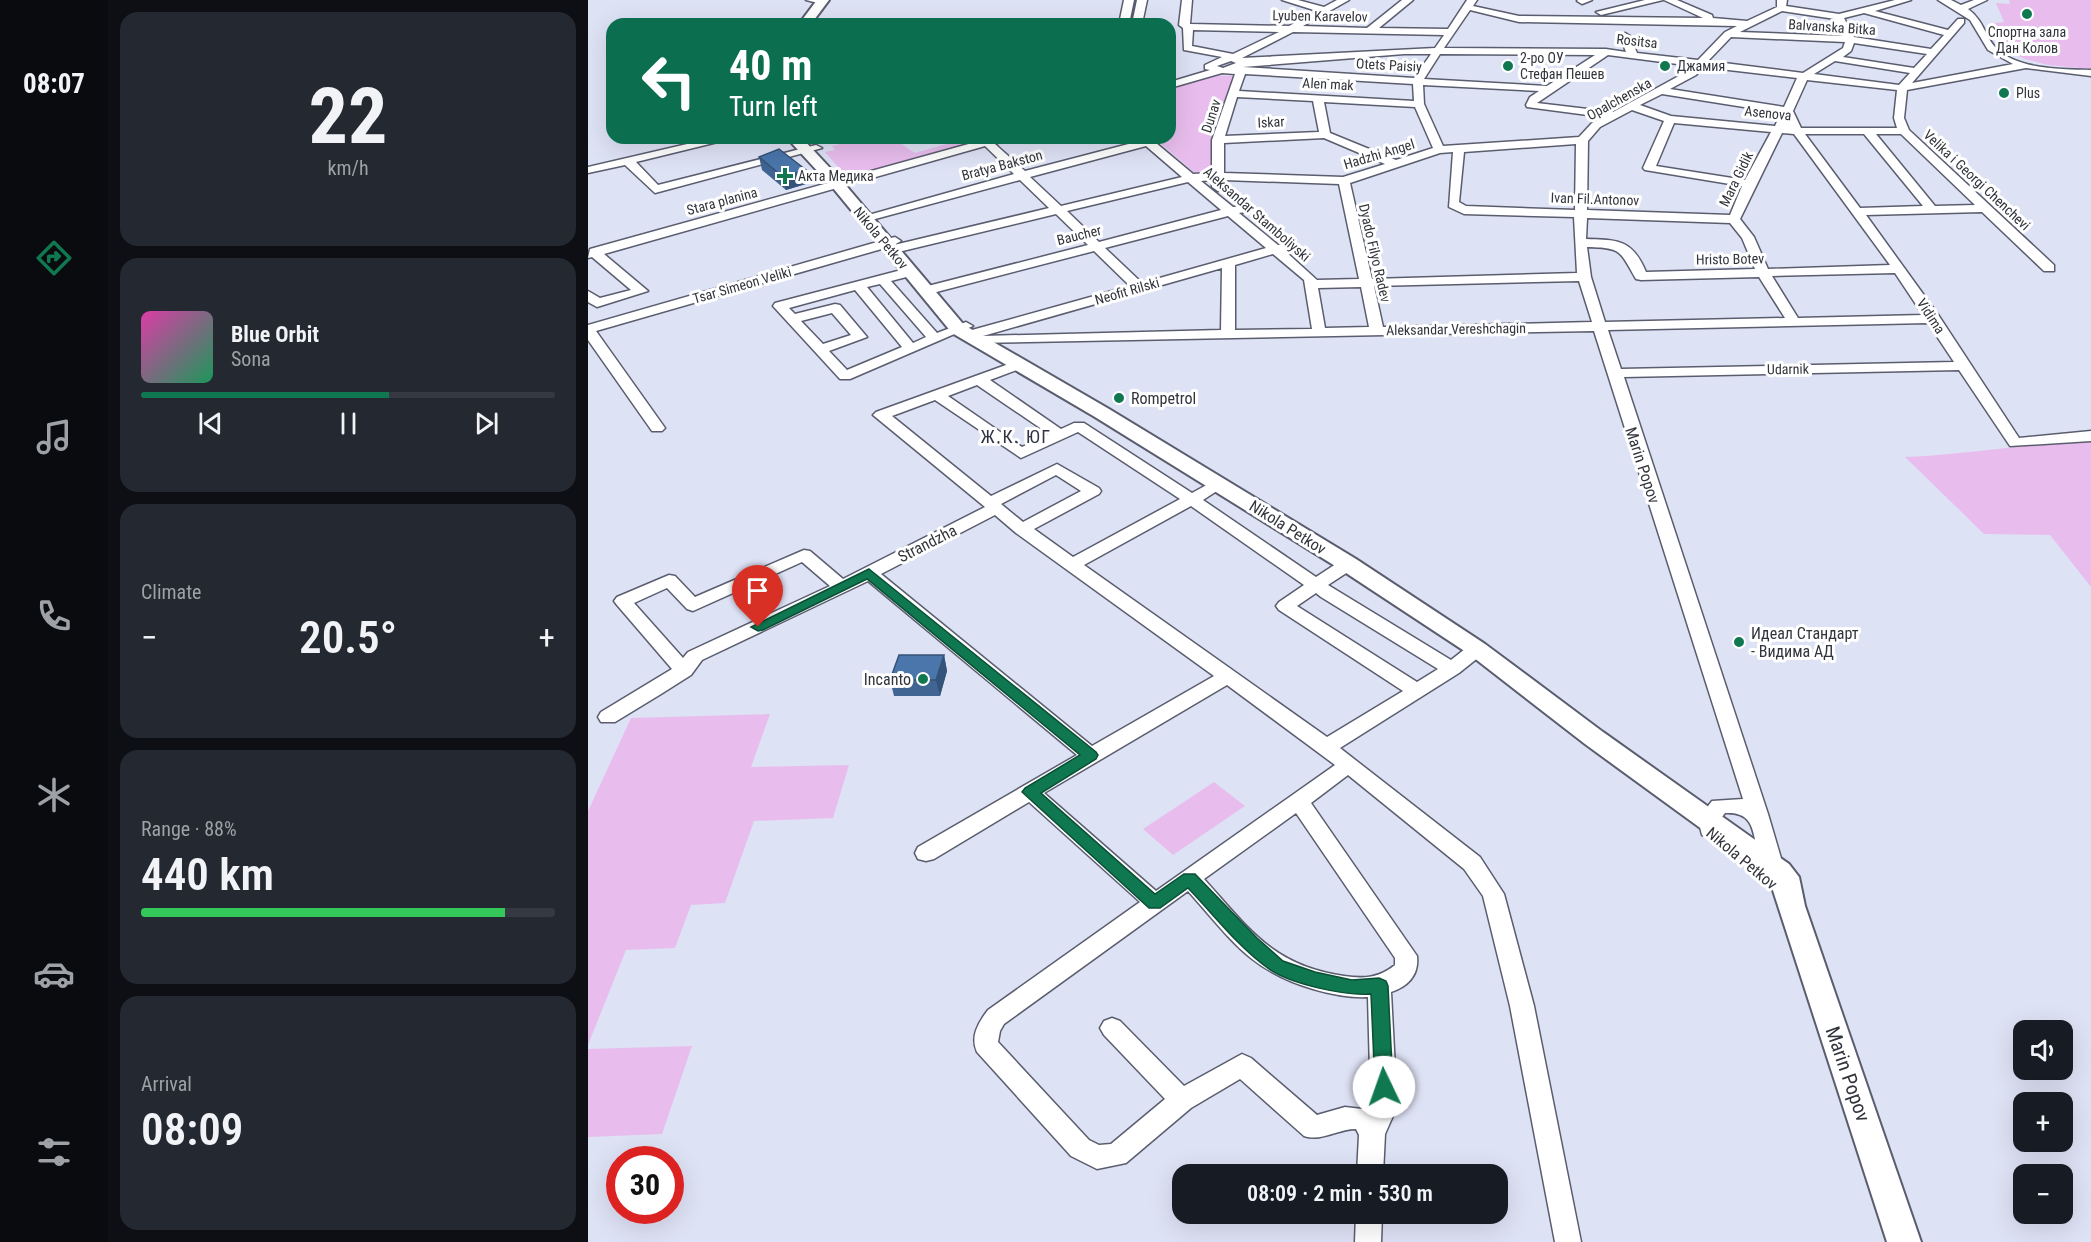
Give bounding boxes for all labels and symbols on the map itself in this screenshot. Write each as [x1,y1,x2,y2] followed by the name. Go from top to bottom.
[1272,7,1368,25] street label: Lyuben Karavelov
[2020,7,2034,21] marker: Спортна зала Дан Колов
[1788,16,1876,38] street label: Balvanska Bitka
[1988,24,2066,56] place label: Спортна зала Дан Колов
[1616,31,1658,51] street label: Rositsa
[1520,50,1604,82] place label: 2-ро ОУ Стефан Пешев
[1356,55,1422,75] street label: Otets Paisiy
[1677,58,1725,74] place label: Джамия
[1501,59,1515,73] marker: 2-ро ОУ Стефан Пешев
[1658,59,1672,73] marker: Джамия
[1302,75,1355,93] street label: Alen mak
[1584,75,1654,123] street label: Opalchenska
[2016,85,2040,101] place label: Plus
[1997,86,2011,100] marker: Plus
[1198,97,1224,135] street label: Dunav
[1744,103,1792,123] street label: Asenova
[1257,113,1285,131] street label: Iskar
[1921,127,2033,233] street label: Velika i Georgi Chenchevi
[1342,136,1416,172] street label: Hadzhi Angel
[960,147,1044,183] street label: Bratya Bakston
[1716,148,1756,209] street label: Mara Gidik
[1200,163,1314,265] street label: Aleksandar Stamboliyski
[776,167,794,185] marker: Акта Медика
[798,168,874,184] place label: Акта Медика
[685,184,759,218] street label: Stara planina
[1550,189,1640,209] street label: Ivan Fil.Antonov
[1356,202,1394,304] street label: Dyado Filyo Radev
[850,204,912,272] street label: Nikola Petkov
[1055,222,1103,248] street label: Baucher
[1696,250,1764,268] street label: Hristo Botev
[691,263,793,307] street label: Tsar Simeon Veliki
[1093,274,1161,308] street label: Neofit Rilski
[1914,296,1948,336] street label: Vidima
[1386,320,1526,338] street label: Aleksandar Vereshchagin
[1767,361,1810,377] street label: Udarnik
[1131,389,1196,408] place label: Rompetrol
[1112,391,1126,405] marker: Rompetrol
[1621,425,1664,506] street label: Marin Popov
[980,426,1052,447] district label: Ж.К. ЮГ
[1246,496,1330,559] street label: Nikola Petkov
[895,521,960,566] street label: Strandzha
[732,565,783,627] pin
[1751,624,1859,661] place label: Идеал Стандарт - Видима АД
[1732,635,1746,649] marker: Идеал Стандарт - Видима АД
[864,670,911,689] place label: Incanto
[916,672,930,686] marker: Incanto
[1702,823,1781,894] street label: Nikola Petkov
[1821,1023,1876,1125] street label: Marin Popov
[1352,1055,1416,1119] position arrow
[606,1146,684,1224] speed limit sign: 30

